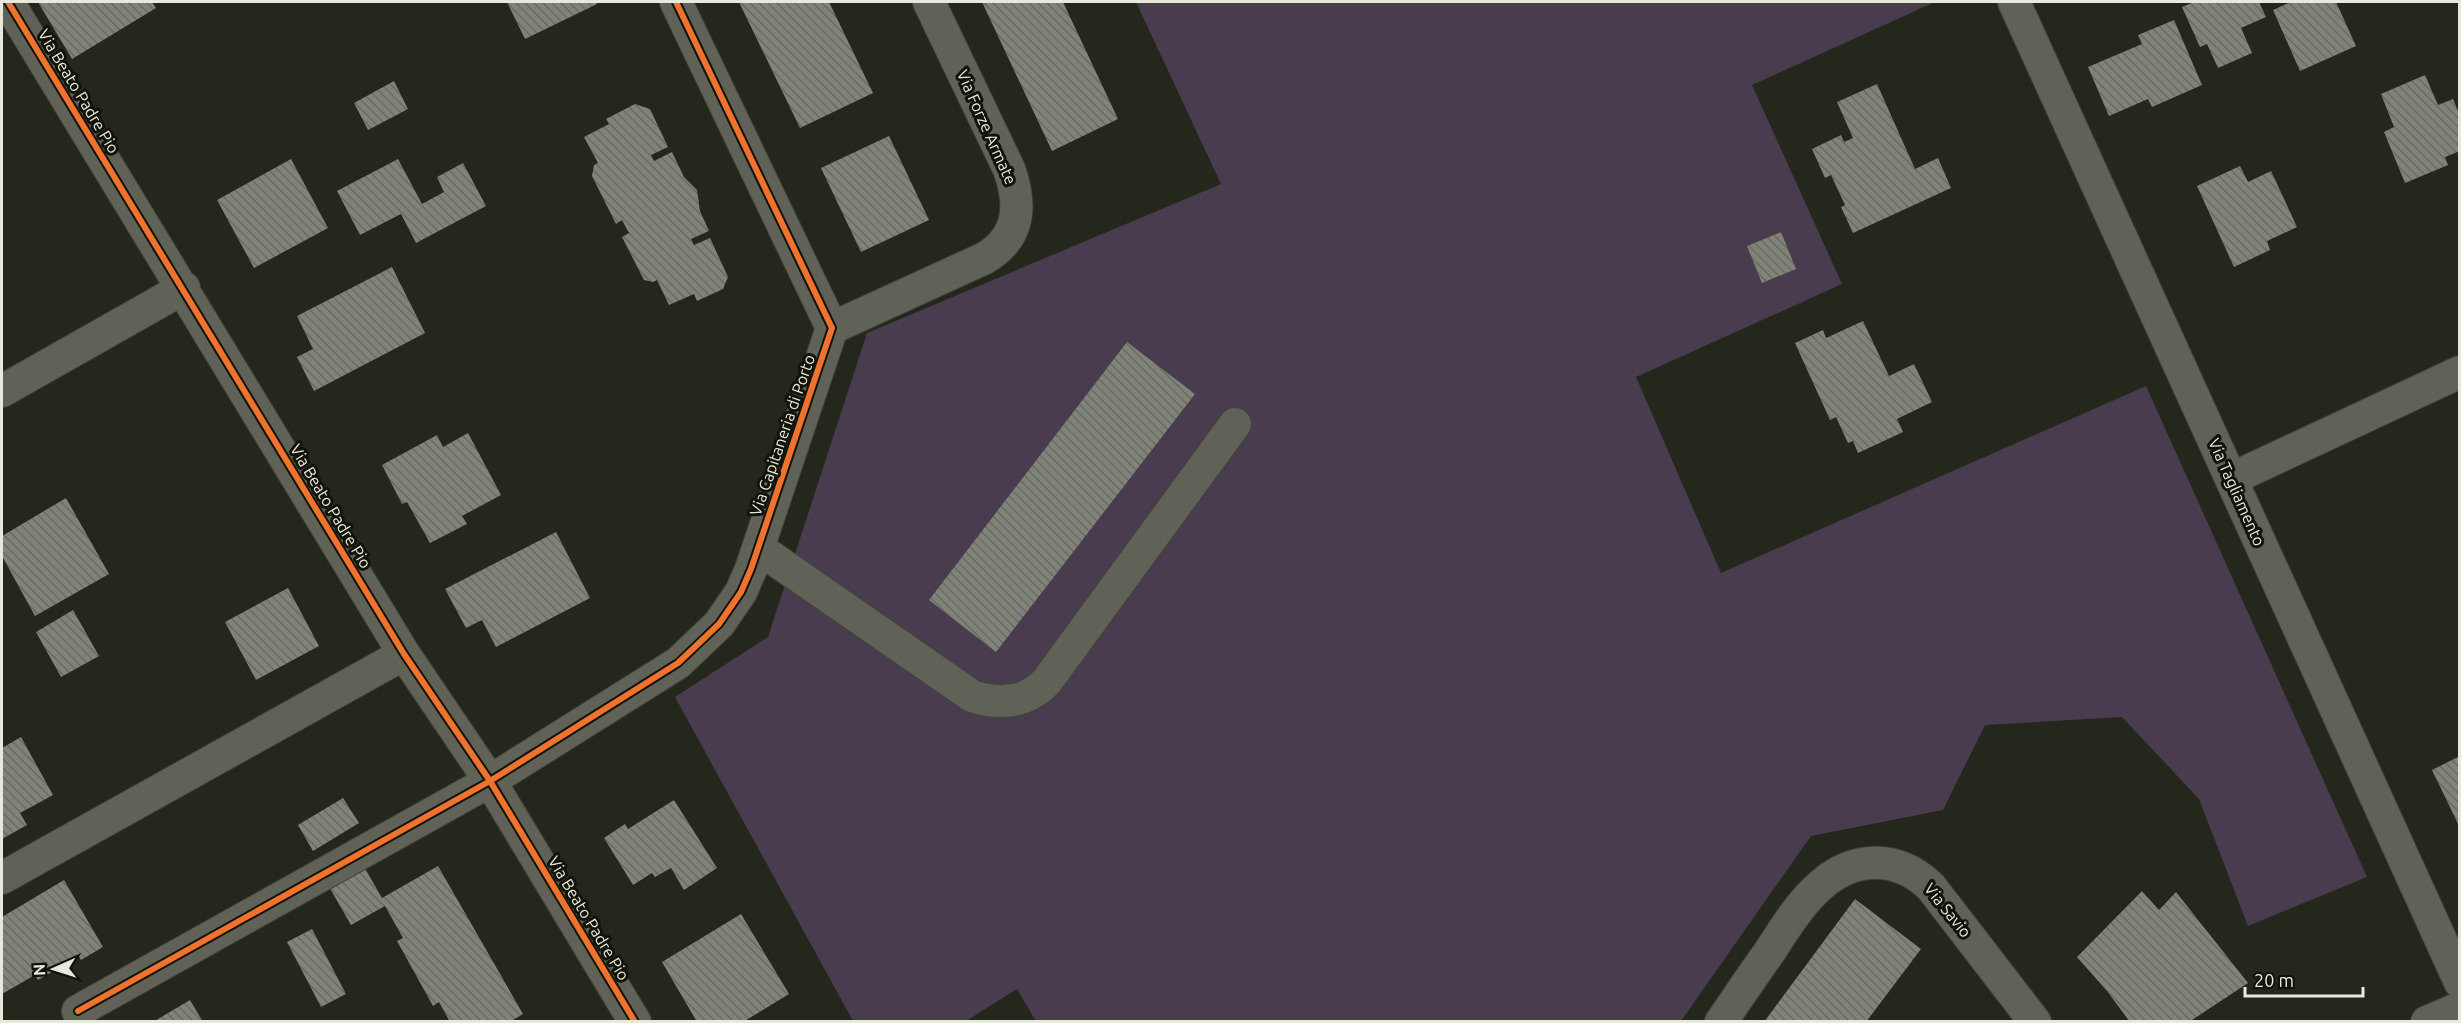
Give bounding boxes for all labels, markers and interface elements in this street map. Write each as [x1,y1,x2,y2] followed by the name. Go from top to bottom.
[35,26,123,156] street label: Via Beato Padre Pio
[954,67,1020,187] street label: Via Forze Armate
[746,352,818,518] street label: Via Capitaneria di Porto
[2205,435,2269,549] street label: Via Tagliamento
[287,441,375,571] street label: Via Beato Padre Pio
[545,853,633,983] street label: Via Beato Padre Pio
[1921,879,1975,941] street label: Via Savio
[24,939,84,999] north arrow
[2245,960,2364,998] scale bar
[30,963,48,976] text: N
[2254,970,2294,990] text: 20 m

